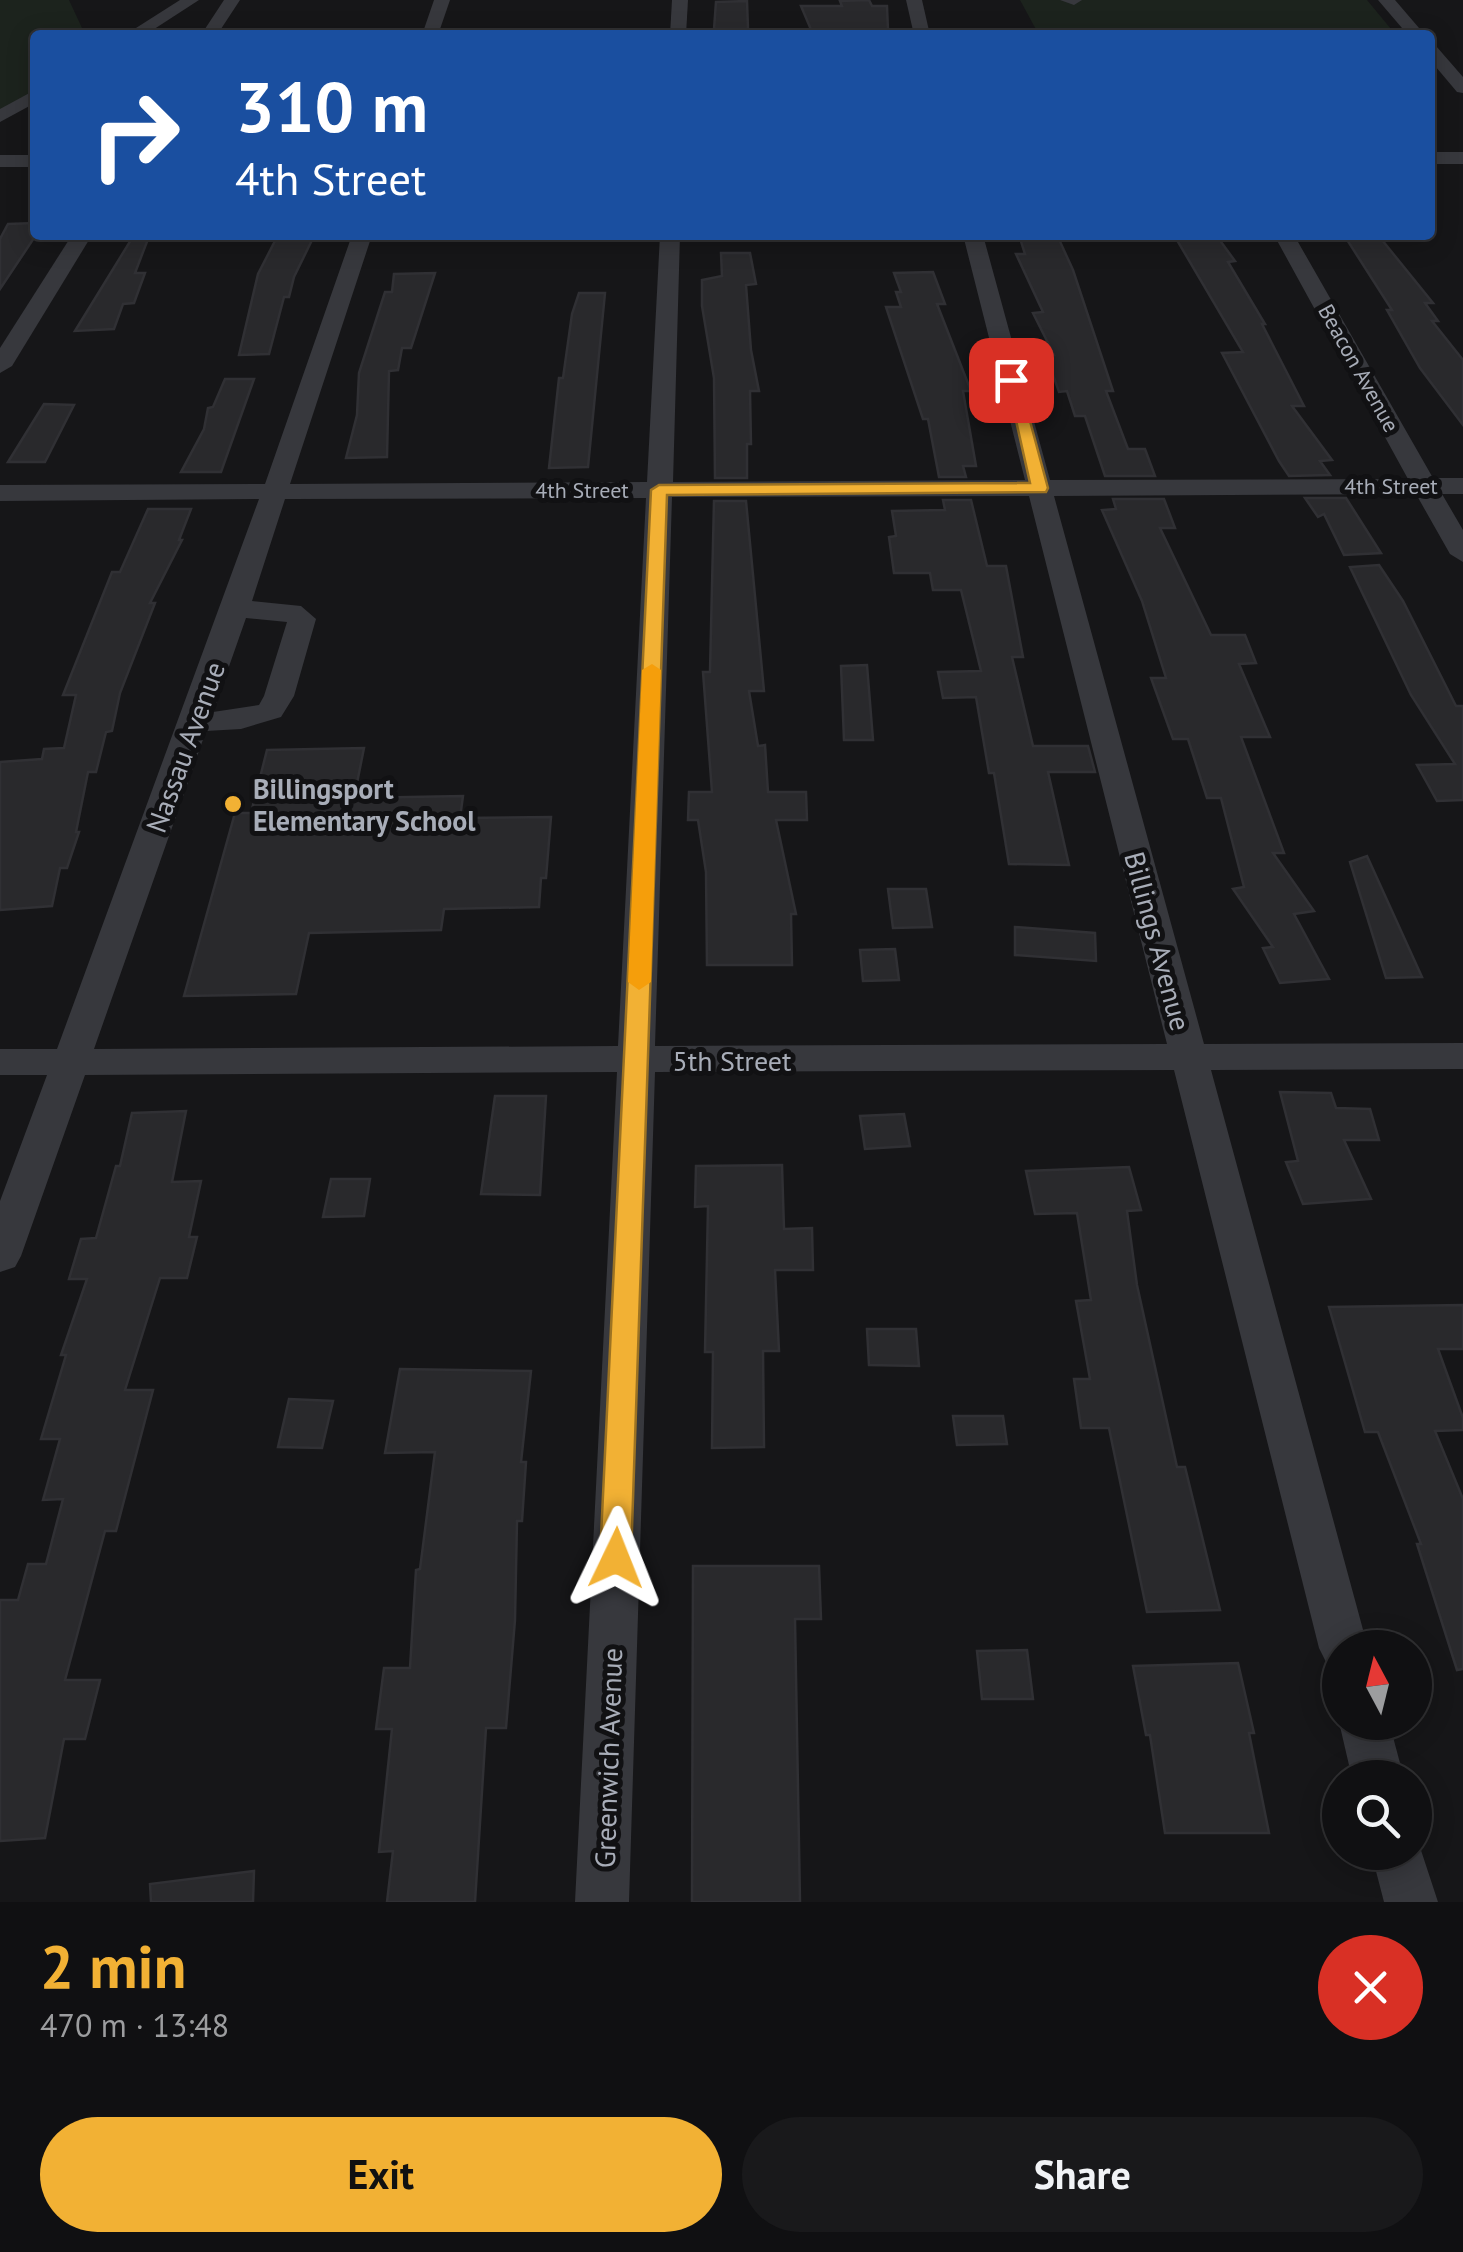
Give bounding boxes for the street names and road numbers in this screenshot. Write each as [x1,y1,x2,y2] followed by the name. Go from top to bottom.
[1312,299,1406,437] street label: Beacon Avenue
[1344,472,1438,500] street label: 4th Street
[535,476,629,504] street label: 4th Street
[137,656,233,838] street label: Nassau Avenue
[1116,847,1200,1035] street label: Billings Avenue
[672,1042,792,1079] street label: 5th Street
[586,1647,630,1869] street label: Greenwich Avenue

